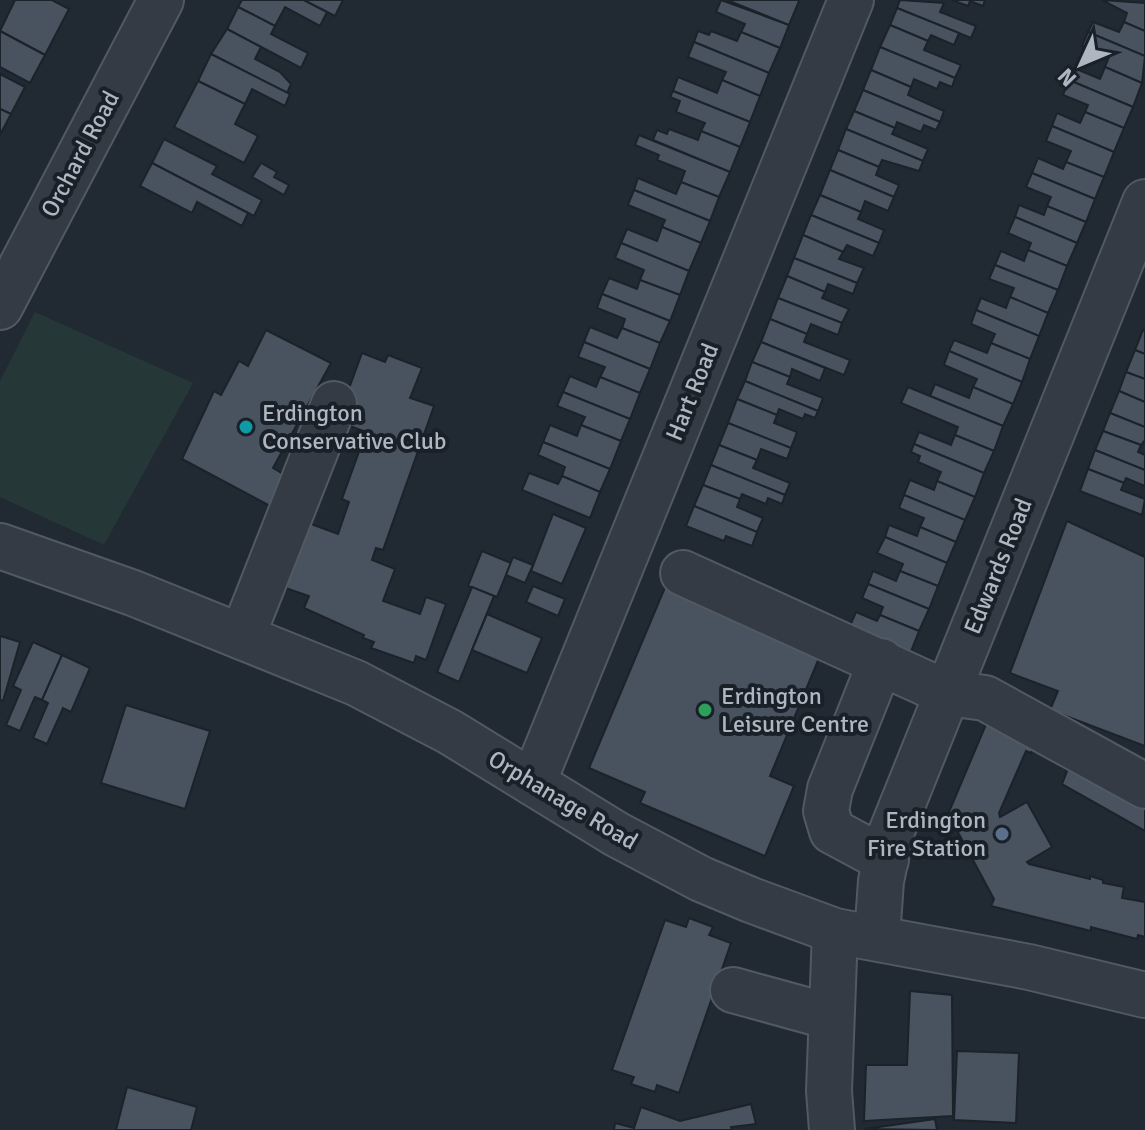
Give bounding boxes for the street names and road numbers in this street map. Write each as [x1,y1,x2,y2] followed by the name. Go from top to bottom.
[34,86,126,222] street label: Orchard Road
[659,339,725,445] street label: Hart Road
[957,494,1039,638] street label: Edwards Road
[483,744,643,856] street label: Orphanage Road

